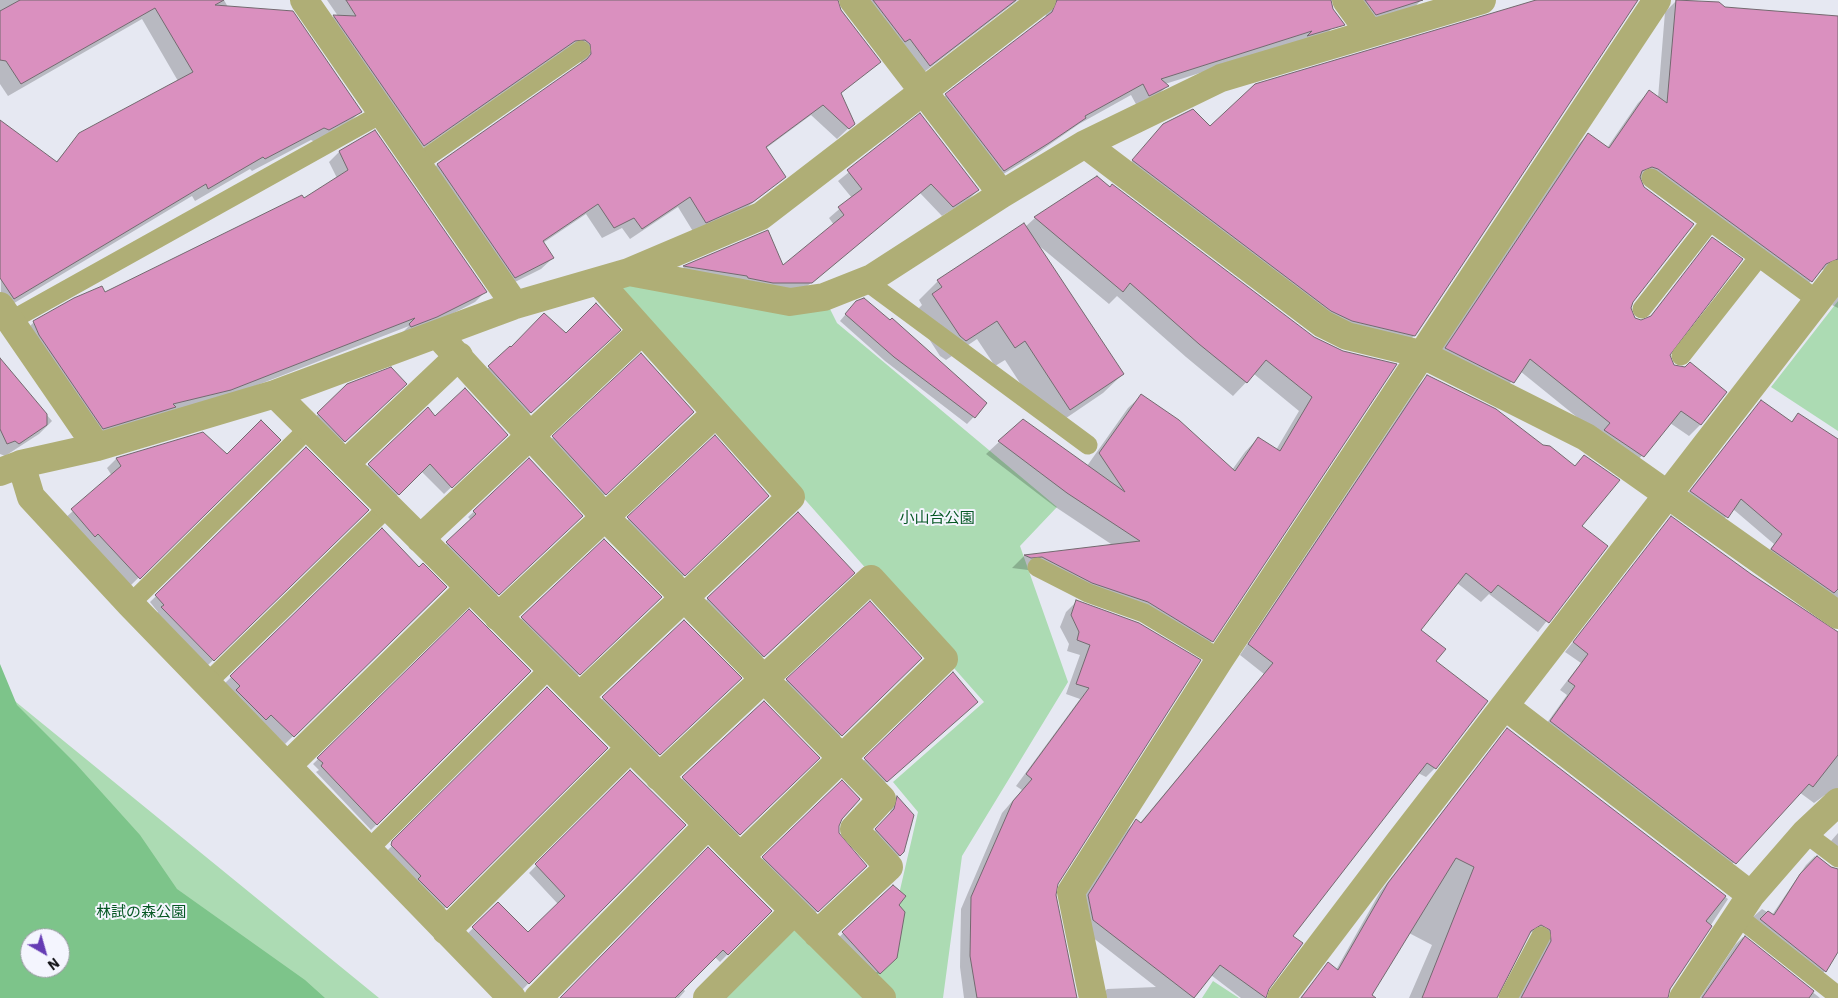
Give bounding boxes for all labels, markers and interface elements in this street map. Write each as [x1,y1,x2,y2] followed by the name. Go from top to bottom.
[900,510,974,528] park label: 小山台公園
[96,904,186,922] park label: 林試の森公園
[20,928,70,978] north arrow
[44,954,63,974] text: N

